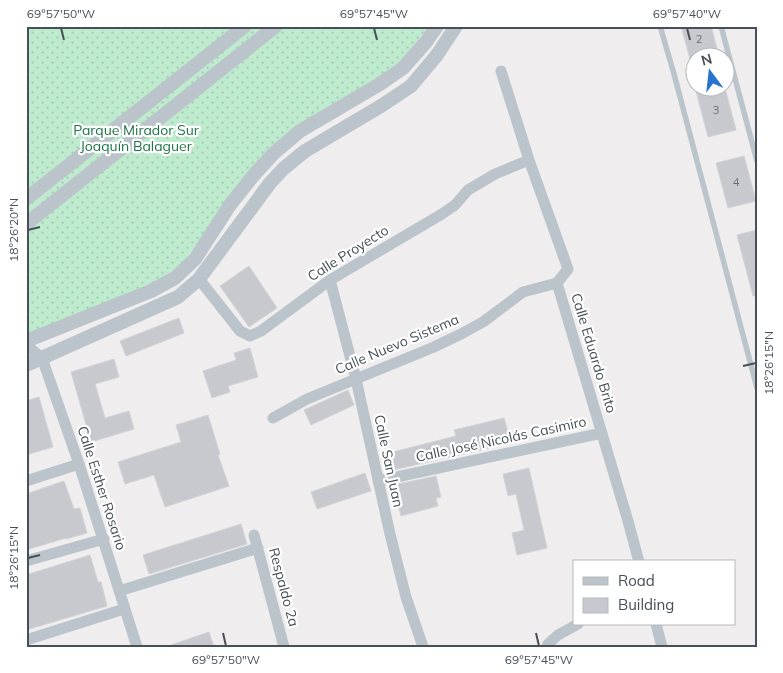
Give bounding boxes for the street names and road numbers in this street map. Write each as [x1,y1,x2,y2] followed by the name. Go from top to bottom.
[304,221,392,285] street label: Calle Proyecto
[567,291,621,415] street label: Calle Eduardo Brito
[332,310,462,378] street label: Calle Nuevo Sistema
[414,412,588,466] street label: Calle José Nicolás Casimiro
[370,413,408,509] street label: Calle San Juan
[73,424,131,552] street label: Calle Esther Rosario
[265,546,303,628] street label: Respaldo 2a

